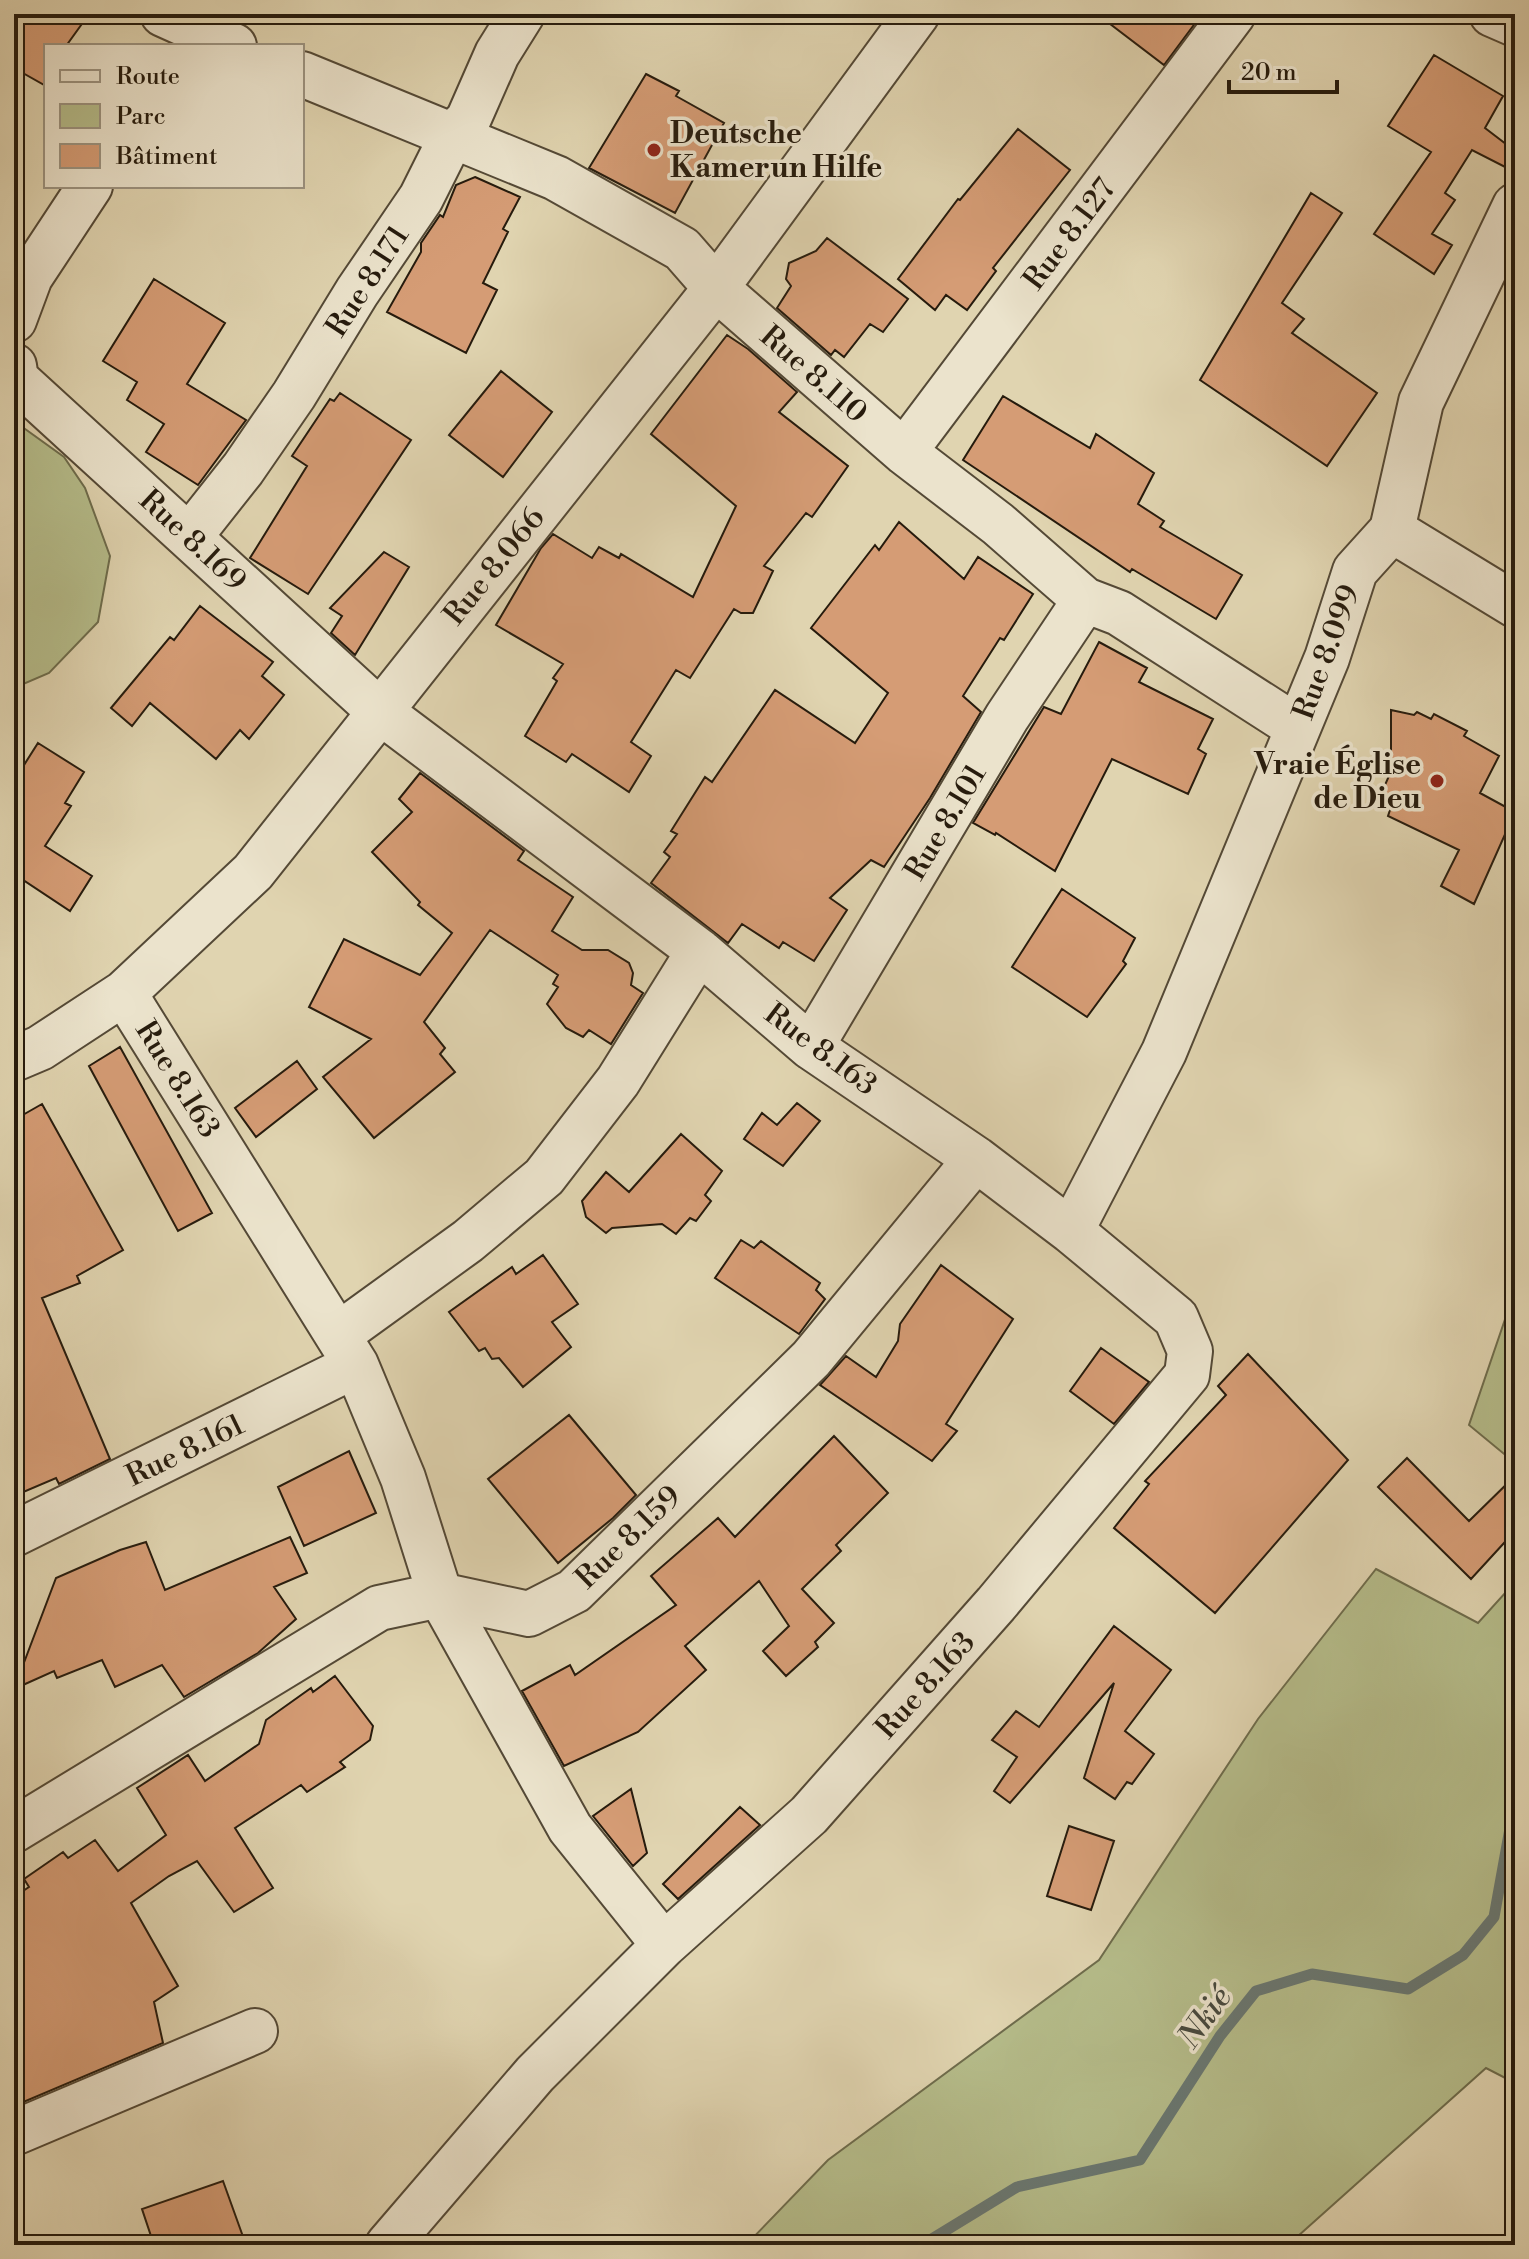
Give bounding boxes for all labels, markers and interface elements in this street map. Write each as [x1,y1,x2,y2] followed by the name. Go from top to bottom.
[44,44,304,188] legend
[1229,44,1337,94] scale bar
[1241,58,1297,88] text: 20 m
[116,62,180,92] text: Route
[116,102,166,132] text: Parc
[670,115,882,187] place label: Deutsche Kamerun Hilfe
[645,141,663,159] marker: Deutsche Kamerun Hilfe
[115,142,218,172] text: Bâtiment
[1015,171,1124,298] street label: Rue 8.127
[318,219,418,344] street label: Rue 8.171
[752,318,875,432] street label: Rue 8.110
[131,481,254,600] street label: Rue 8.169
[436,500,554,633] street label: Rue 8.066
[1285,580,1369,725] street label: Rue 8.099
[1253,744,1422,818] place label: Vraie Église de Dieu
[896,758,995,887] street label: Rue 8.101
[1428,772,1446,790] marker: Vraie Église de Dieu
[756,995,884,1105] street label: Rue 8.163
[126,1014,228,1145] street label: Rue 8.163
[120,1406,251,1496] street label: Rue 8.161
[568,1478,690,1597] street label: Rue 8.159
[868,1624,984,1747] street label: Rue 8.163
[1169,1977,1242,2057] water label: Nkié

